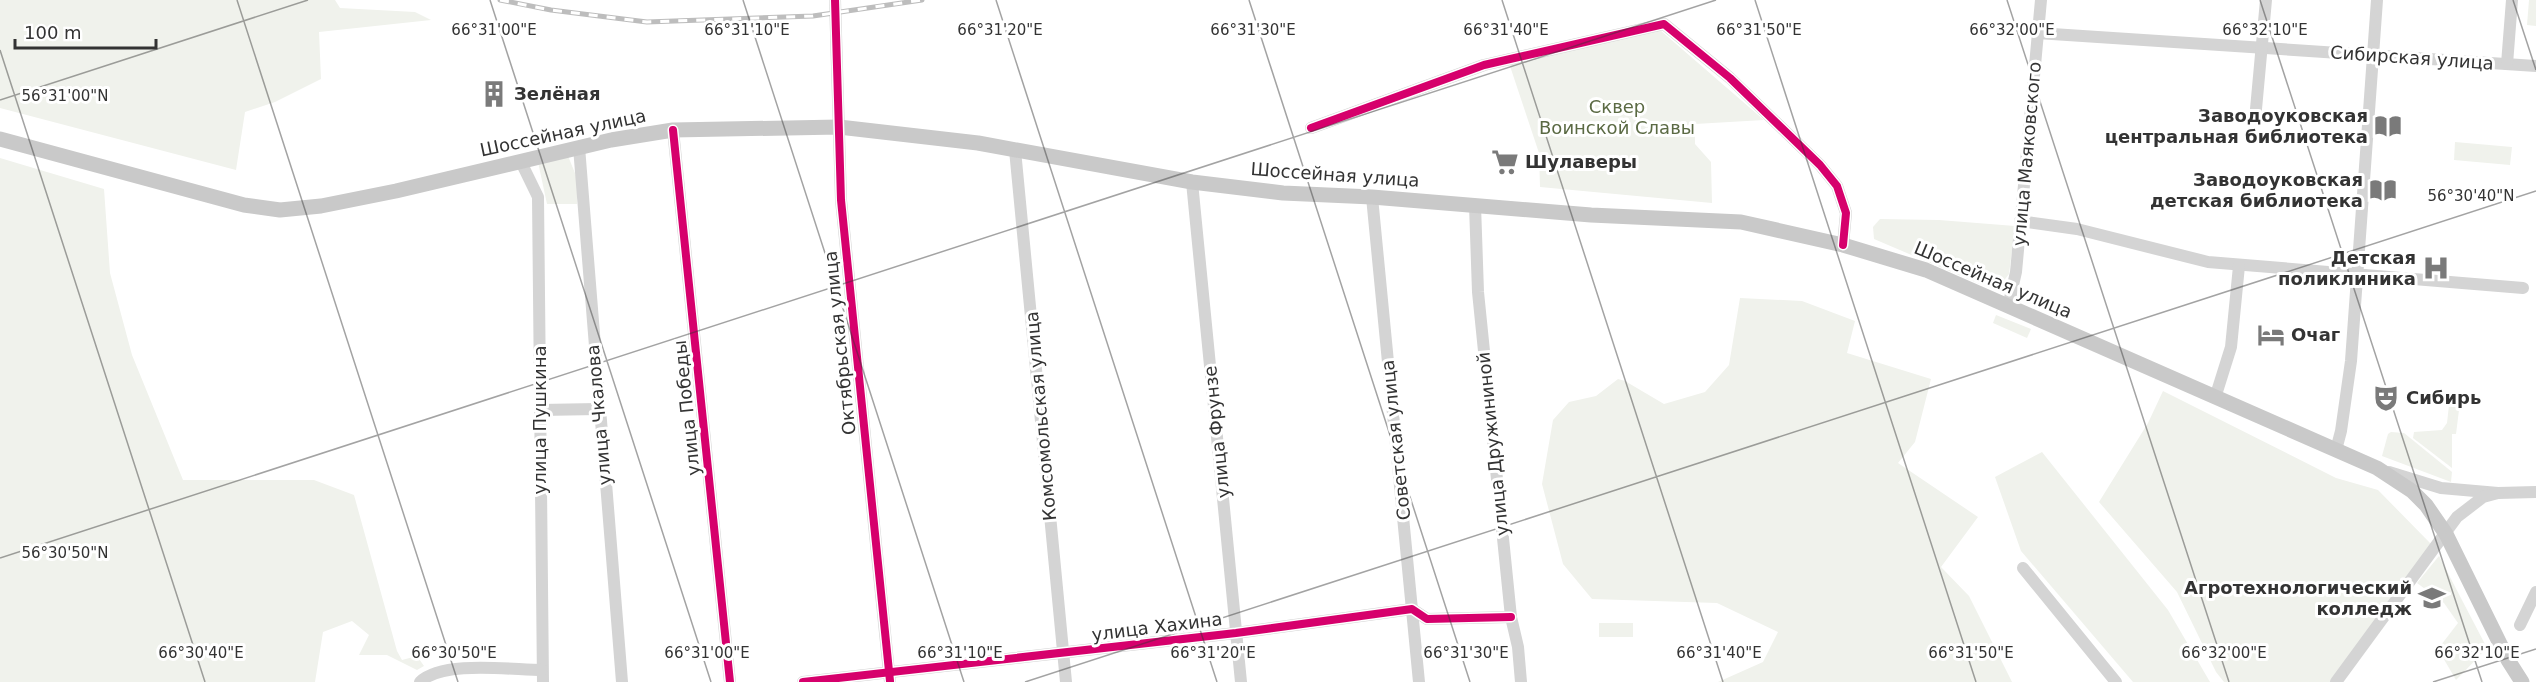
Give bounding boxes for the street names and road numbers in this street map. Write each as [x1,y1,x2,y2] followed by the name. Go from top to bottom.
[2330,41,2495,74] street label: Сибирская улица
[2008,61,2045,247] street label: улица Маяковского
[478,105,648,160] street label: Шоссейная улица
[1250,158,1420,191] street label: Шоссейная улица
[1911,237,2075,322] street label: Шоссейная улица
[819,250,860,436] street label: Октябрьская улица
[1021,310,1060,522] street label: Комсомольская улица
[669,339,704,477] street label: улица Победы
[582,344,615,486] street label: улица Чкалова
[529,346,550,494] street label: улица Пушкина
[1472,351,1513,537] street label: улица Дружининой
[1377,359,1414,521] street label: Советская улица
[1199,365,1234,499] street label: улица Фрунзе
[1090,608,1223,645] street label: улица Хахина

